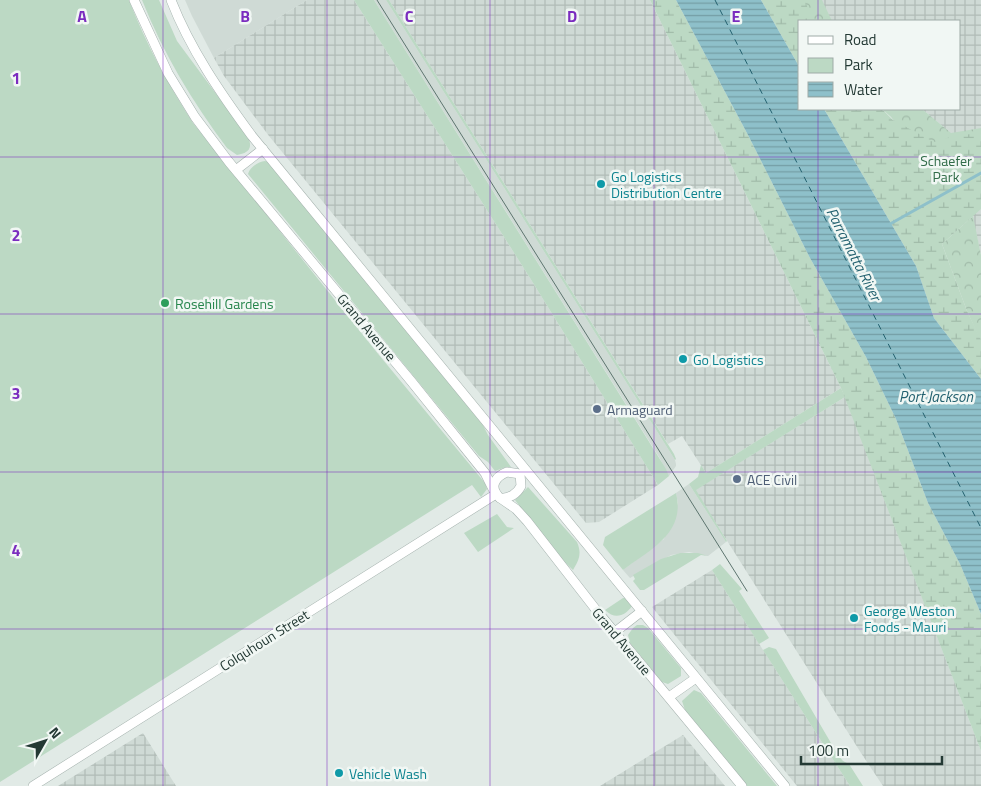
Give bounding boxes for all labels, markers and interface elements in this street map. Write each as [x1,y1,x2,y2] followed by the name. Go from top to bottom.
[77,4,87,28] text: A
[240,4,250,28] text: B
[405,4,414,28] text: C
[567,4,577,28] text: D
[732,4,741,28] text: E
[798,20,961,110] legend
[844,28,876,51] text: Road
[844,53,873,76] text: Park
[12,66,20,90] text: 1
[844,78,883,101] text: Water
[920,150,972,187] park label: Schaefer Park
[611,166,722,203] place label: Go Logistics Distribution Centre
[595,178,607,190] marker: Go Logistics Distribution Centre
[821,203,888,307] water label: Parramatta River
[12,223,20,247] text: 2
[333,289,401,365] street label: Grand Avenue
[175,293,273,314] place label: Rosehill Gardens
[159,297,171,309] marker: Rosehill Gardens
[693,349,764,370] place label: Go Logistics
[677,353,689,365] marker: Go Logistics
[12,381,20,405] text: 3
[899,385,973,408] water label: Port Jackson
[607,399,673,420] place label: Armaguard
[591,403,603,415] marker: Armaguard
[747,469,797,490] place label: ACE Civil
[731,473,743,485] marker: ACE Civil
[12,538,21,562] text: 4
[864,600,955,637] place label: George Weston Foods - Mauri
[588,603,656,679] street label: Grand Avenue
[215,604,313,676] street label: Colquhoun Street
[848,612,860,624] marker: George Weston Foods - Mauri
[20,716,70,766] north arrow
[44,722,67,743] text: N
[801,734,942,766] scale bar
[808,739,849,762] text: 100 m
[349,763,427,784] place label: Vehicle Wash
[333,767,345,779] marker: Vehicle Wash

